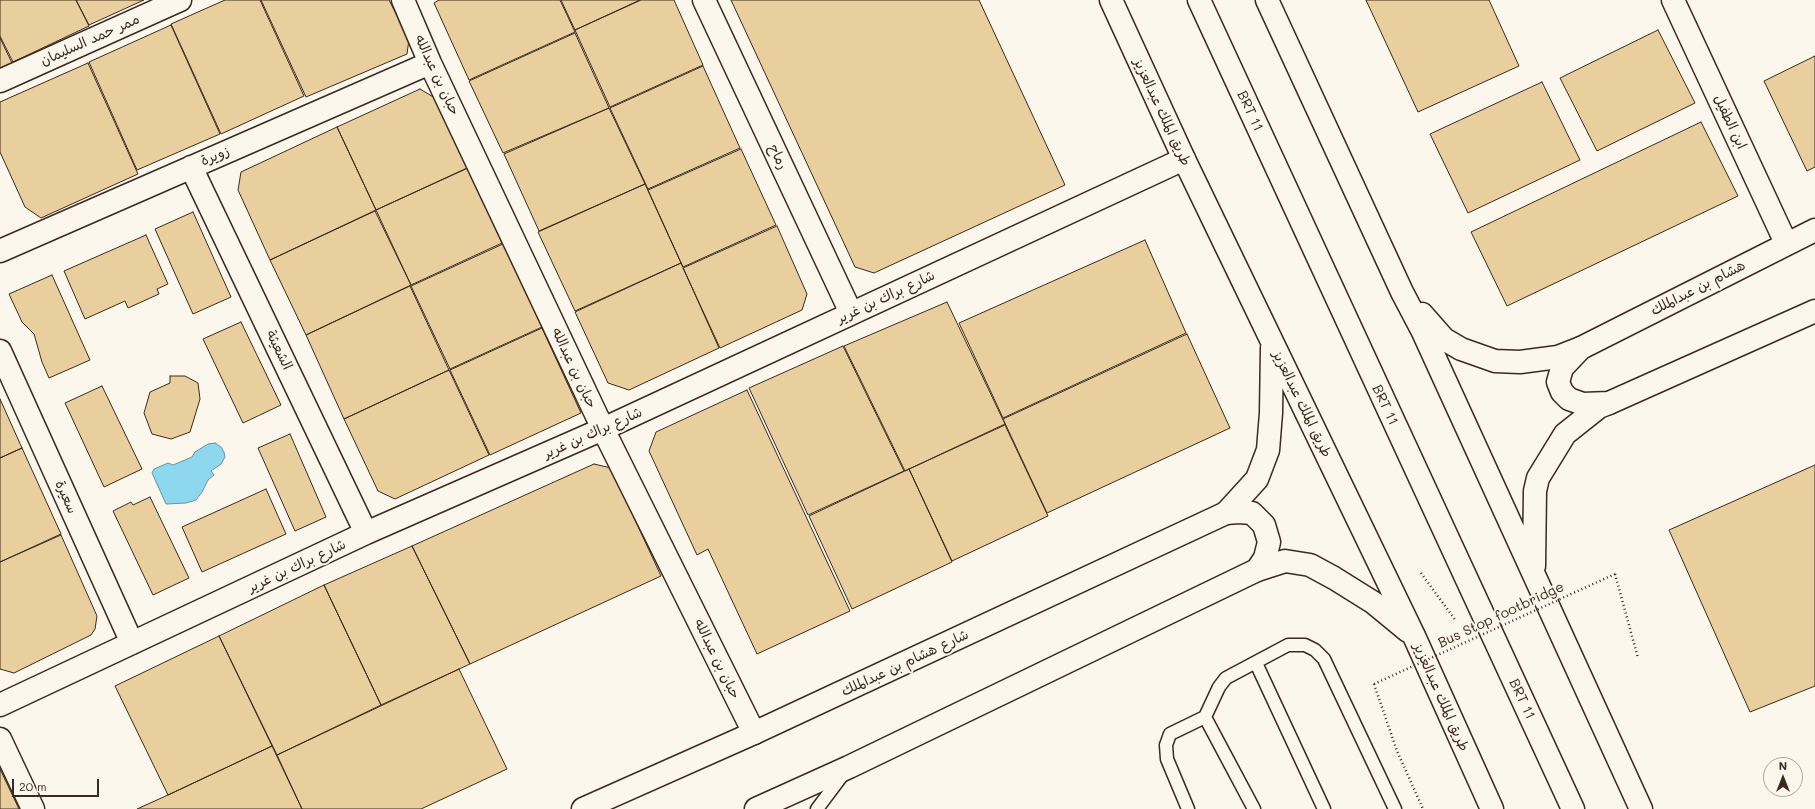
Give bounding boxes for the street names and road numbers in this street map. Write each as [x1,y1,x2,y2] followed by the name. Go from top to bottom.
[38,11,142,69] street label: ممر حمد السليمان
[411,32,463,118] street label: حبان بن عبدالله
[1130,56,1194,168] street label: طريق الملك عبدالعزيز
[1233,88,1267,134] street label: BRT 11
[1710,92,1750,152] street label: ابن الطفيل
[198,142,232,170] street label: زويرة
[765,142,791,172] street label: رماح
[1648,257,1748,319] street label: هشام بن عبدالملك
[834,267,938,327] street label: شارع براك بن غرير
[548,325,600,411] street label: حبان بن عبدالله
[262,327,296,373] street label: الشعيثة
[1269,348,1335,460] street label: طريق الملك عبدالعزيز
[1368,382,1402,428] street label: BRT 11
[541,404,645,462] street label: شارع براك بن غرير
[51,478,81,516] street label: سعيرة
[245,536,349,596] street label: شارع براك بن غرير
[1435,578,1567,652] street label: Bus Stop footbridge
[690,616,744,702] street label: حبان بن عبدالله
[839,626,971,700] street label: شارع هشام بن عبدالملك
[1410,640,1472,754] street label: طريق الملك عبدالعزيز
[1505,676,1539,722] street label: BRT 11

